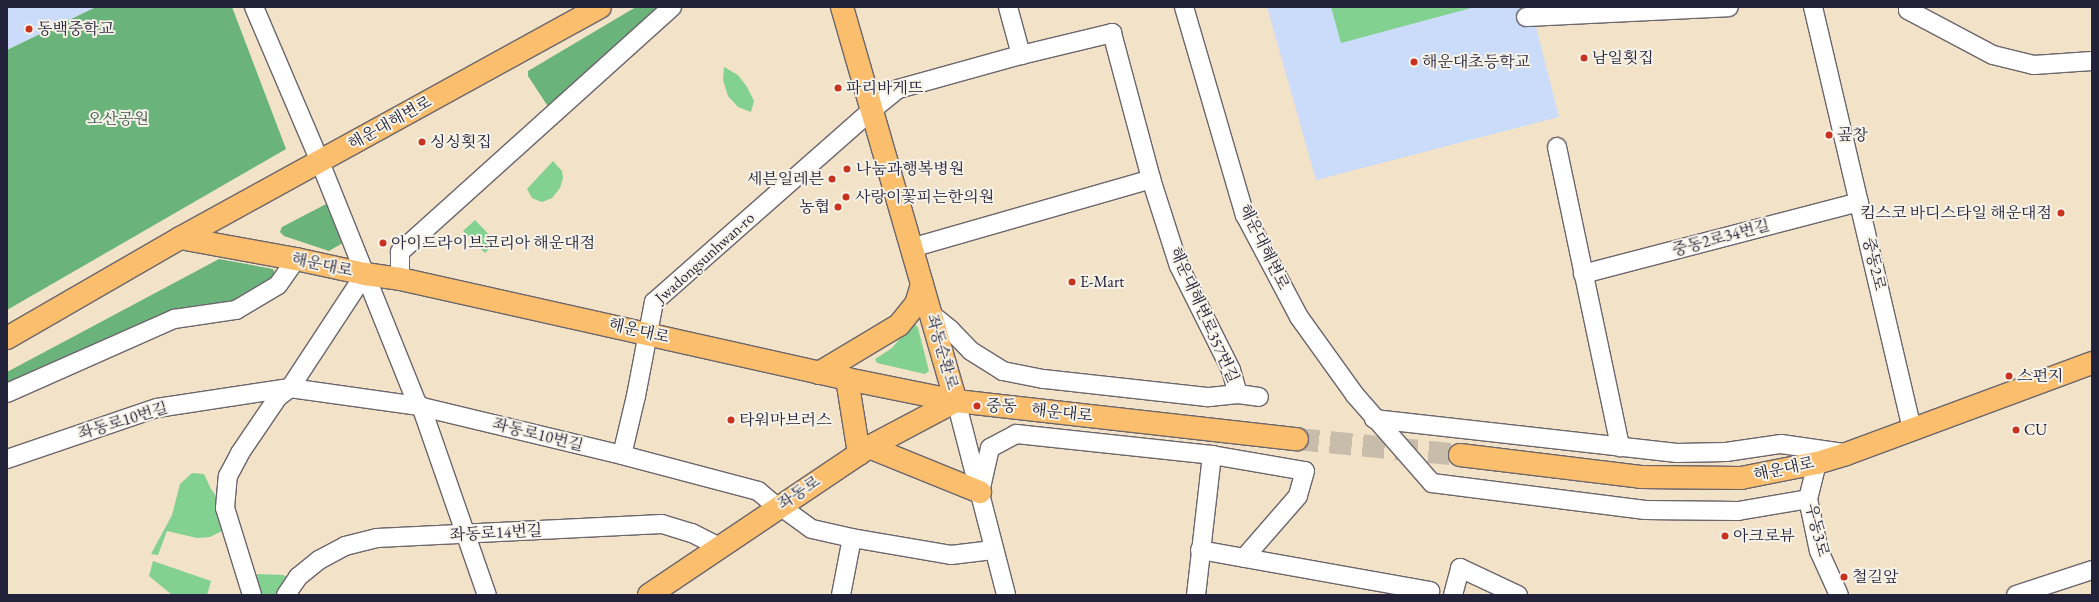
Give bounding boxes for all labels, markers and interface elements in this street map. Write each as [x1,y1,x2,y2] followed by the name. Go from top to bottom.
[37,19,114,39] place label: 동백중학교
[24,24,34,34] marker: 동백중학교
[1592,48,1654,68] place label: 남일횟집
[1422,52,1530,72] place label: 해운대초등학교
[1579,53,1589,63] marker: 남일횟집
[1409,57,1419,67] marker: 해운대초등학교
[846,78,923,98] place label: 파리바게뜨
[833,83,843,93] marker: 파리바게뜨
[345,92,435,154] street label: 해운대해변로
[87,109,149,129] park label: 오산공원
[1837,125,1868,145] place label: 곺창
[1824,130,1834,140] marker: 곺창
[430,132,492,152] place label: 싱싱횟집
[417,137,427,147] marker: 싱싱횟집
[856,159,964,179] place label: 나눔과행복병원
[841,163,853,175] marker: 나눔과행복병원
[747,169,824,189] place label: 세븐일레븐
[827,174,837,184] marker: 세븐일레븐
[855,187,994,207] place label: 사랑이꽃피는한의원
[840,191,852,203] marker: 사랑이꽃피는한의원
[799,197,830,217] place label: 농협
[1235,201,1293,293] street label: 해운대해변로
[833,202,843,212] marker: 농협
[1860,203,2052,223] place label: 킴스코 바디스타일 해운대점
[2055,207,2067,219] marker: 킴스코 바디스타일 해운대점
[651,208,759,308] street label: Jwadongsunhwan-ro
[1670,216,1772,260] street label: 중동2로34번길
[391,233,595,253] place label: 아이드라이브코리아 해운대점
[1859,236,1889,292] street label: 중동2로
[378,238,388,248] marker: 아이드라이브코리아 해운대점
[1165,244,1243,386] street label: 해운대해변로357번길
[290,249,354,281] street label: 해운대로
[1080,272,1124,292] place label: E-Mart
[1067,277,1077,287] marker: E-Mart
[922,312,962,392] street label: 좌동순환로
[607,315,671,347] street label: 해운대로
[2017,366,2063,386] place label: 스펀지
[2004,371,2014,381] marker: 스펀지
[986,396,1017,416] place label: 중동
[76,398,170,444] street label: 좌동로10번길
[971,400,983,412] marker: 중동
[1030,400,1094,426] street label: 해운대로
[739,410,832,430] place label: 타워마브러스
[491,414,585,456] street label: 좌동로10번길
[726,415,736,425] marker: 타워마브러스
[2024,420,2047,440] place label: CU
[2011,425,2021,435] marker: CU
[1752,453,1816,485] street label: 해운대로
[774,472,824,514] street label: 좌동로
[1801,501,1833,559] street label: 우동3로
[449,521,543,545] street label: 좌동로14번길
[1733,526,1795,546] place label: 아크로뷰
[1720,531,1730,541] marker: 아크로뷰
[1852,567,1898,587] place label: 철길앞
[1839,572,1849,582] marker: 철길앞

